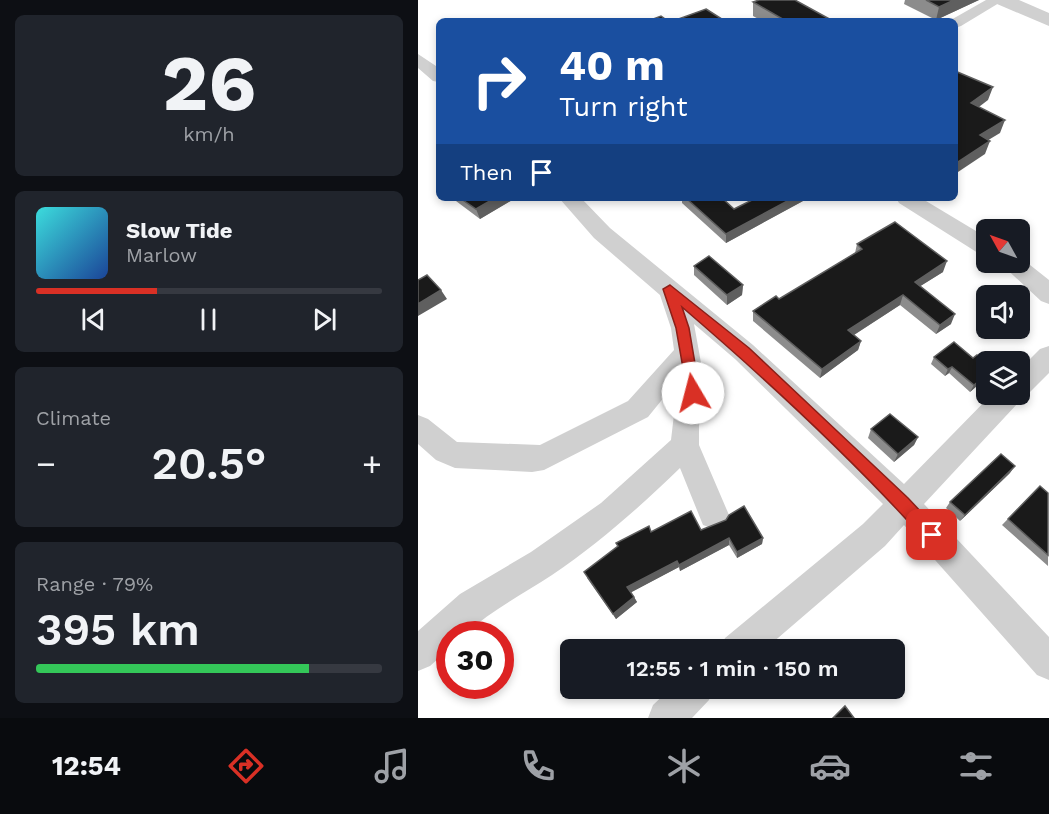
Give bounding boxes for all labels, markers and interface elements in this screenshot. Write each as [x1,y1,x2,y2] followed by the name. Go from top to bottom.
[162,37,256,129] text: 26
[559,41,665,90] text: 40 m
[460,42,538,120] icon: right
[559,91,688,123] text: Turn right
[183,122,235,146] text: km/h
[525,156,558,189] icon: arrive
[460,160,513,185] text: Then
[126,218,233,243] text: Slow Tide
[976,219,1030,273] north arrow
[976,219,1030,405] map controls
[126,243,197,267] text: Marlow
[976,285,1030,339] button: sound
[77,303,110,336] icon: previous
[192,303,225,336] icon: pause
[308,303,341,336] icon: next
[976,351,1030,405] button: layers
[661,361,725,425] position arrow
[36,406,111,430] text: Climate
[151,437,267,490] text: 20.5°
[36,444,56,483] text: −
[362,444,382,483] text: +
[906,509,957,560] pin
[915,518,948,551] icon: arrive
[36,572,153,596] text: Range · 79%
[36,603,200,656] text: 395 km
[436,621,514,699] speed limit sign: 30
[627,656,838,681] text: 12:55 · 1 min · 150 m
[225,745,267,787] icon: directions
[371,745,413,787] icon: music
[517,745,559,787] icon: phone
[663,745,705,787] icon: climate
[809,745,851,787] icon: car
[955,745,997,787] icon: filters
[52,750,121,782] text: 12:54

